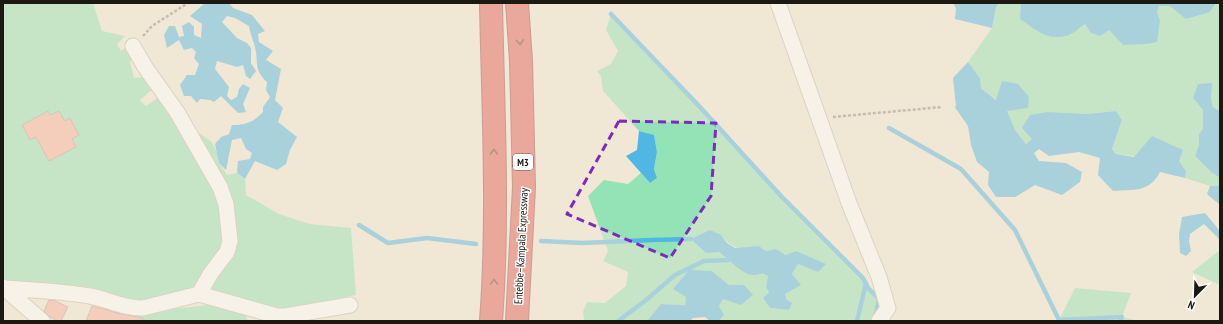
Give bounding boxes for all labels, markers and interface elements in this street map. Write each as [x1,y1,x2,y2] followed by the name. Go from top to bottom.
[515,39,524,45] one-way arrow
[490,149,498,155] one-way arrow
[513,154,533,170] road number: M3
[511,187,531,304] street label: Entebbe–Kampala Expressway
[1175,276,1215,316] north arrow
[489,279,498,285] one-way arrow
[1186,298,1197,313] text: N

